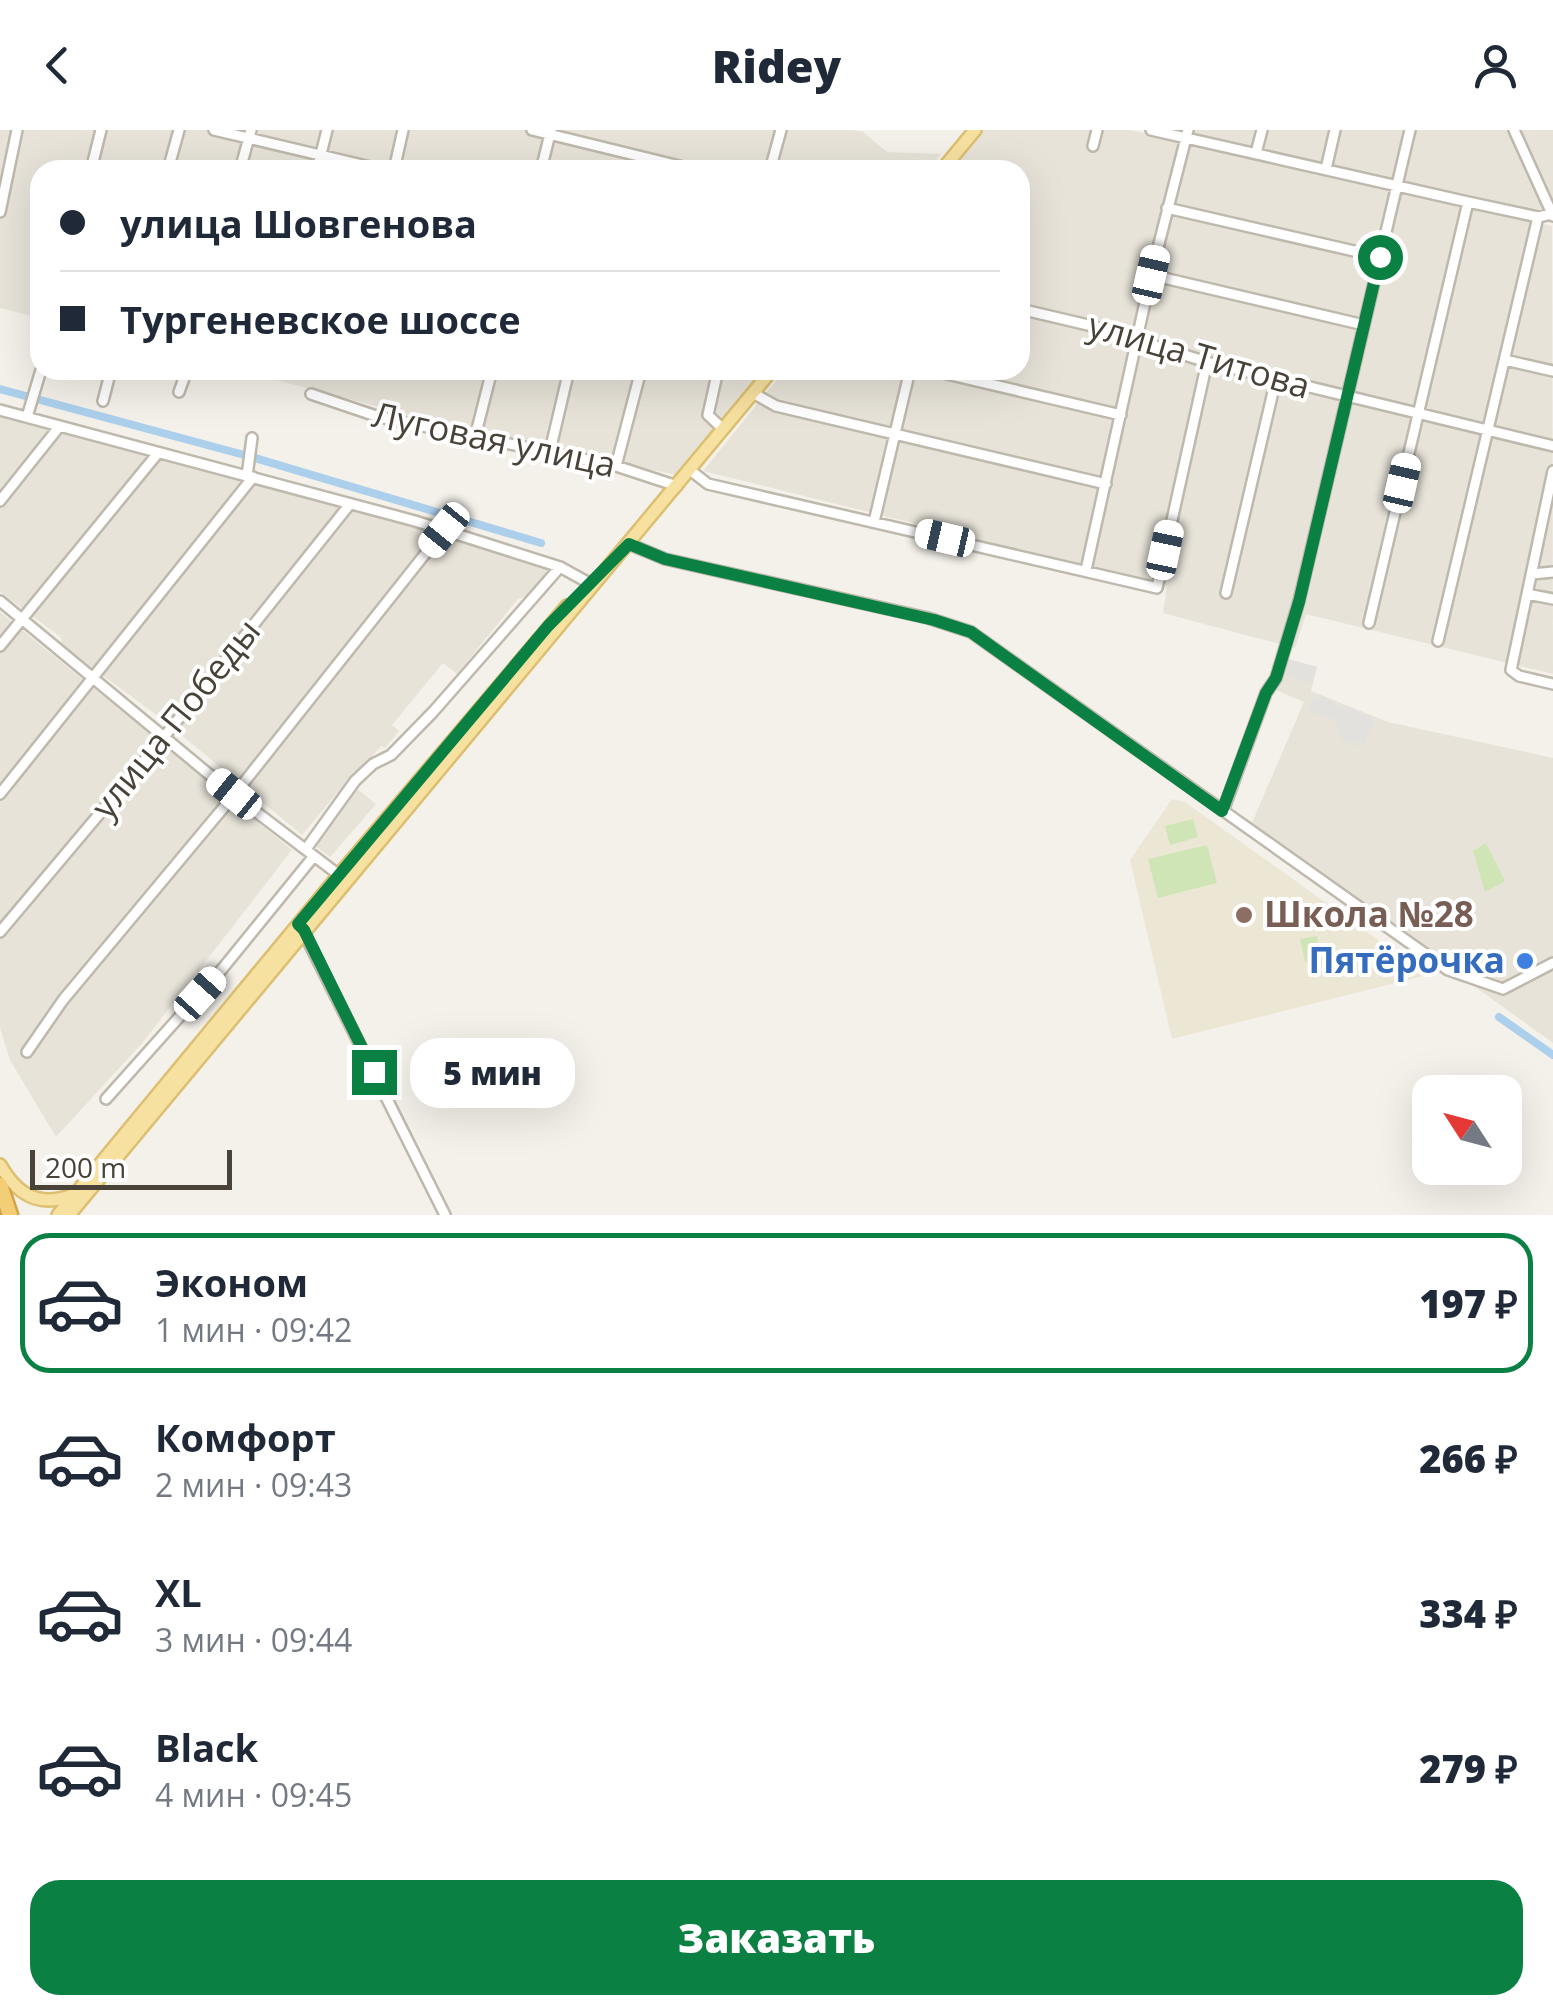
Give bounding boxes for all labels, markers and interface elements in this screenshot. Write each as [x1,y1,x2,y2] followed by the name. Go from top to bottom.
[712,35,841,96] text: Ridey
[30,38,85,93] icon: back
[1468,38,1523,93] icon: person
[120,197,477,249] text: улица Шовгенова
[1358,235,1403,280] route start
[1130,242,1172,308] car
[120,293,521,345] text: Тургеневское шоссе
[1083,300,1316,409] street label: улица Титова
[368,390,620,487] street label: Луговая улица
[1381,450,1423,516] car
[413,497,475,563] car
[912,517,978,559] car
[1144,518,1186,582] car
[80,608,270,828] street label: улица Победы
[201,763,267,825] car
[1264,890,1474,937] place label: Школа №28
[1233,904,1255,926] marker: Школа №28
[1309,936,1505,983] place label: Пятёрочка
[1514,950,1536,972] marker: Пятёрочка
[169,962,231,1026] car
[409,1037,574,1107] callout: 5 мин
[352,1050,397,1095] route end
[443,1051,542,1094] text: 5 мин
[1412,1075,1522,1185] north arrow
[1412,1075,1522,1185] map controls
[30,1145,232,1190] scale bar
[45,1148,126,1186] text: 200 m
[155,1256,308,1308] text: Эконом
[35,1258,125,1348] icon: car
[1419,1277,1518,1329] text: 197 ₽
[155,1308,352,1351] text: 1 мин · 09:42
[155,1411,336,1463] text: Комфорт
[35,1413,125,1503] icon: car
[1419,1432,1518,1484] text: 266 ₽
[155,1463,352,1506] text: 2 мин · 09:43
[155,1566,202,1618] text: XL
[35,1568,125,1658] icon: car
[1419,1587,1518,1639] text: 334 ₽
[155,1618,352,1661] text: 3 мин · 09:44
[155,1721,258,1773] text: Black
[35,1723,125,1813] icon: car
[1419,1742,1518,1794] text: 279 ₽
[155,1773,352,1816] text: 4 мин · 09:45
[30,1880,1523,1995] button: Заказать

